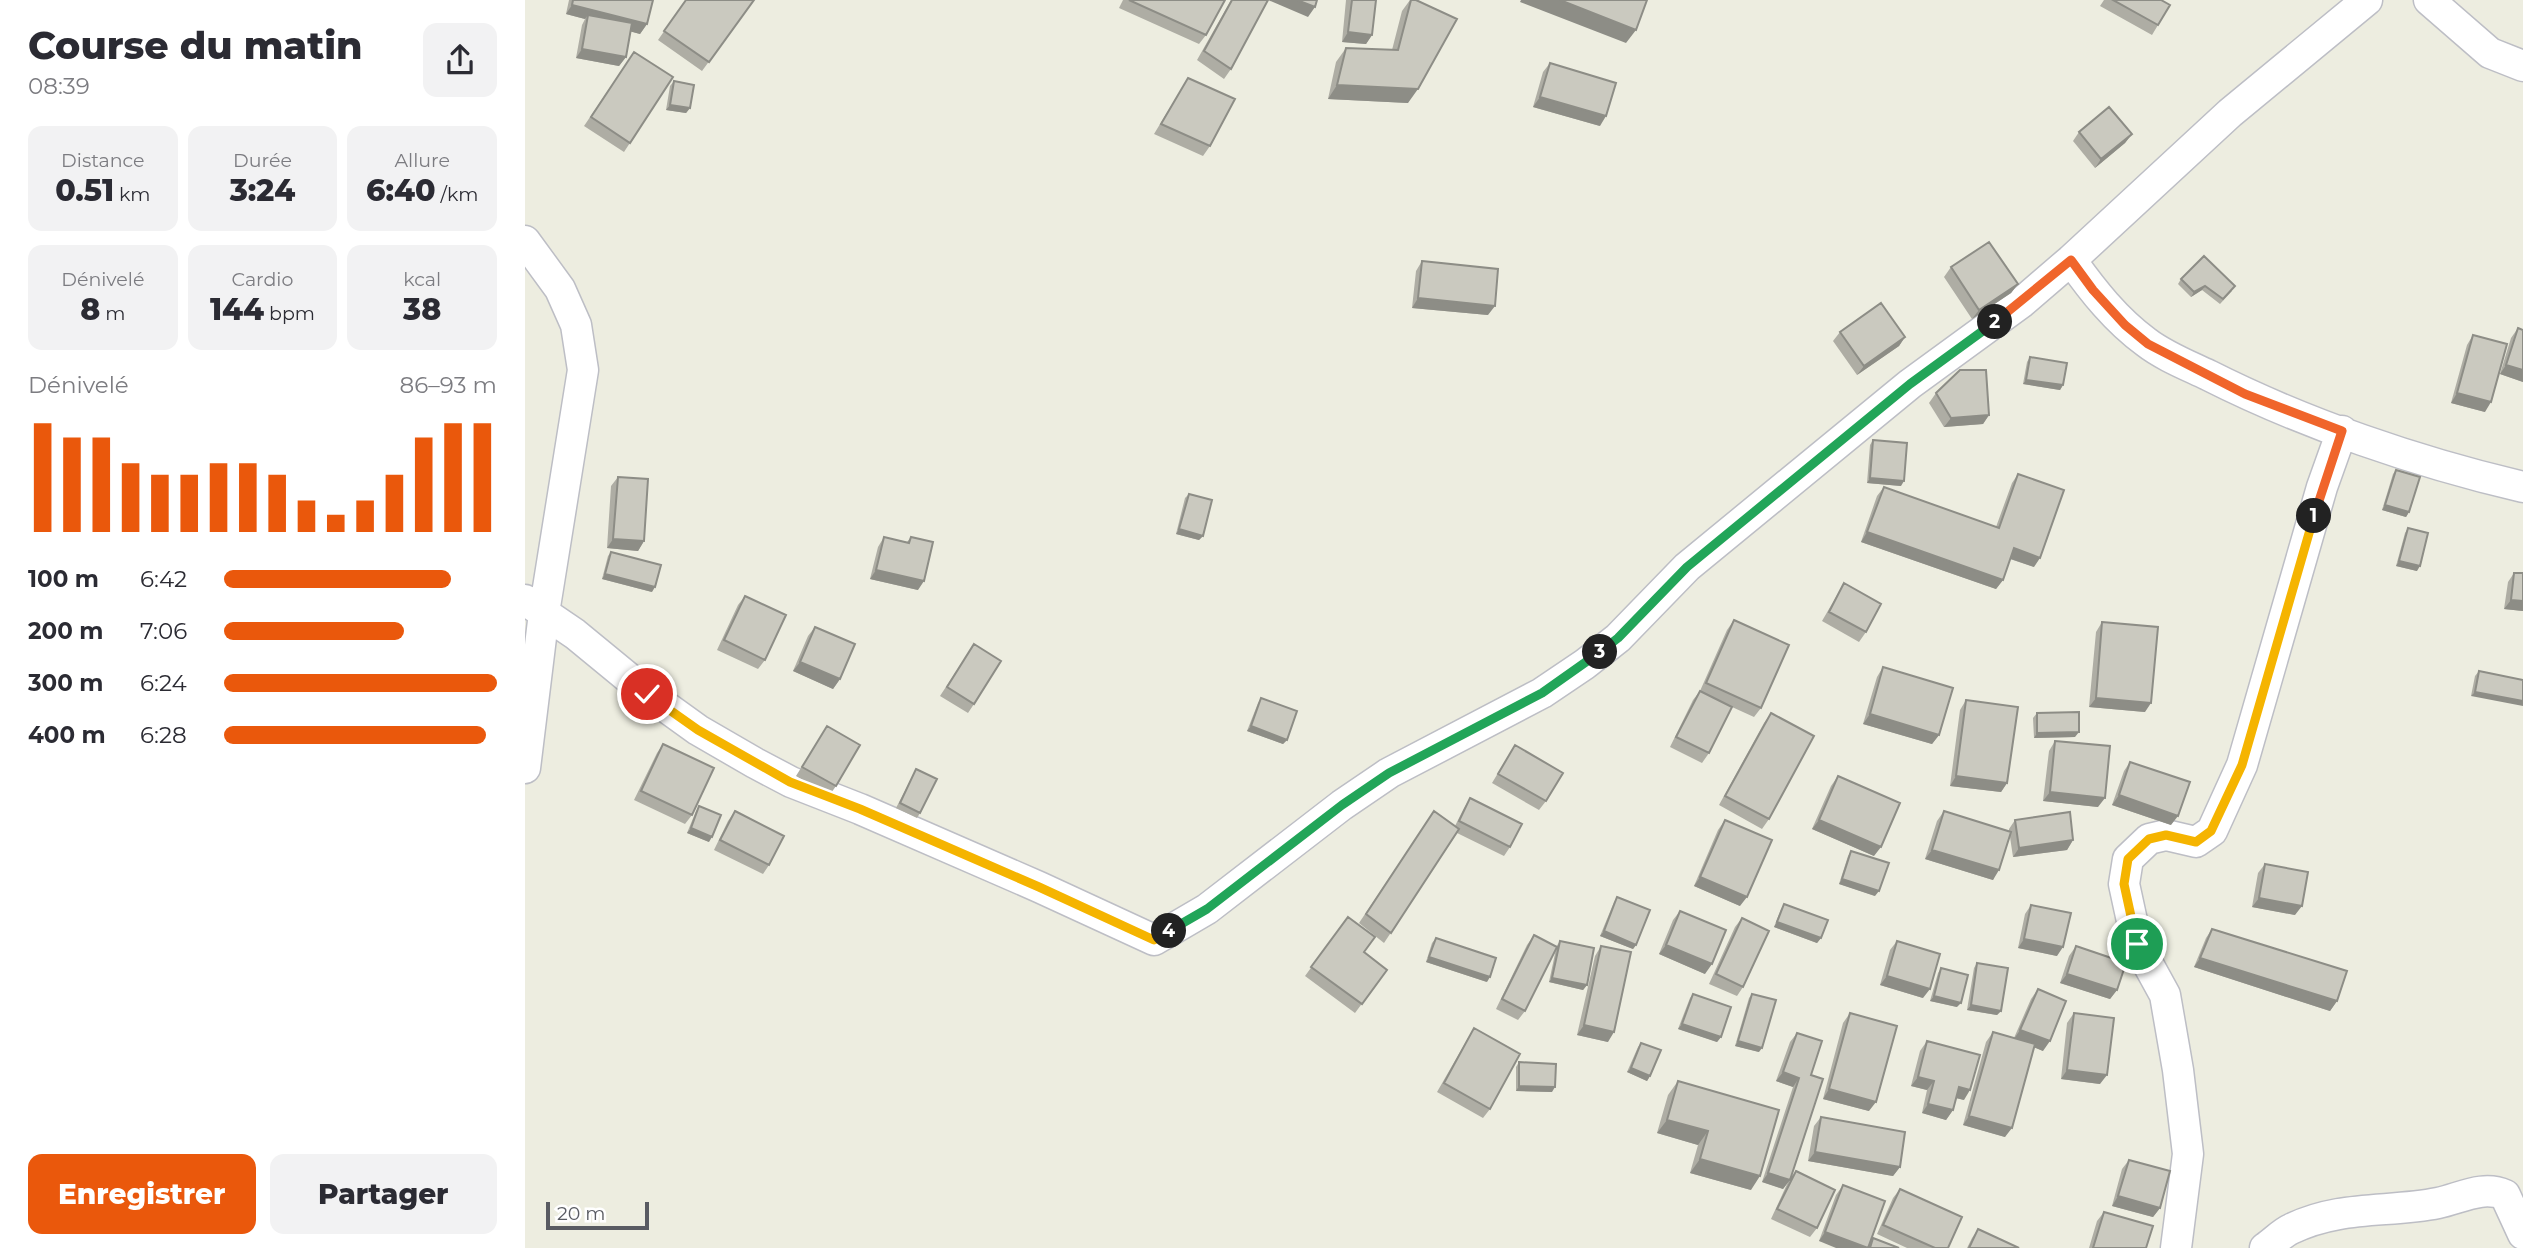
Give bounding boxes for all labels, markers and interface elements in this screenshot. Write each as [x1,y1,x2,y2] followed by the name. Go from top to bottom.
[28,22,363,69] text: Course du matin
[423,23,497,97] button: share
[28,72,90,100] text: 08:39
[61,149,145,172] text: Distance
[233,149,292,172] text: Durée
[394,149,450,172] text: Allure
[55,172,114,209] text: 0.51
[230,172,295,209] text: 3:24
[366,172,436,209] text: 6:40
[114,183,151,206] text: km
[436,183,478,206] text: /km
[61,268,144,291] text: Dénivelé
[232,268,293,291] text: Cardio
[403,268,441,291] text: kcal
[80,291,100,328] text: 8
[210,291,264,328] text: 144
[403,291,441,328] text: 38
[100,302,125,325] text: m
[264,302,315,325] text: bpm
[1977,304,2013,340] pin: 2
[1989,310,2000,333] text: 2
[28,371,129,399] text: Dénivelé
[400,371,497,399] text: 86–93 m
[2297,498,2331,534] pin: 1
[2310,504,2317,527] text: 1
[28,565,99,593] text: 100 m
[140,565,187,593] text: 6:42
[28,617,103,645] text: 200 m
[140,617,187,645] text: 7:06
[1583,634,1617,670] pin: 3
[1594,640,1605,663] text: 3
[617,664,677,724] pin
[28,669,104,697] text: 300 m
[140,669,187,697] text: 6:24
[628,675,666,713] icon: check
[28,721,106,749] text: 400 m
[140,721,187,749] text: 6:28
[1151,914,1187,948] pin: 4
[2107,914,2167,974] pin
[1162,919,1175,942] text: 4
[2118,925,2156,963] icon: arrive
[28,1154,256,1234] button: Enregistrer
[270,1154,497,1234] button: Partager
[546,1199,649,1231] scale bar
[557,1202,605,1225] text: 20 m

